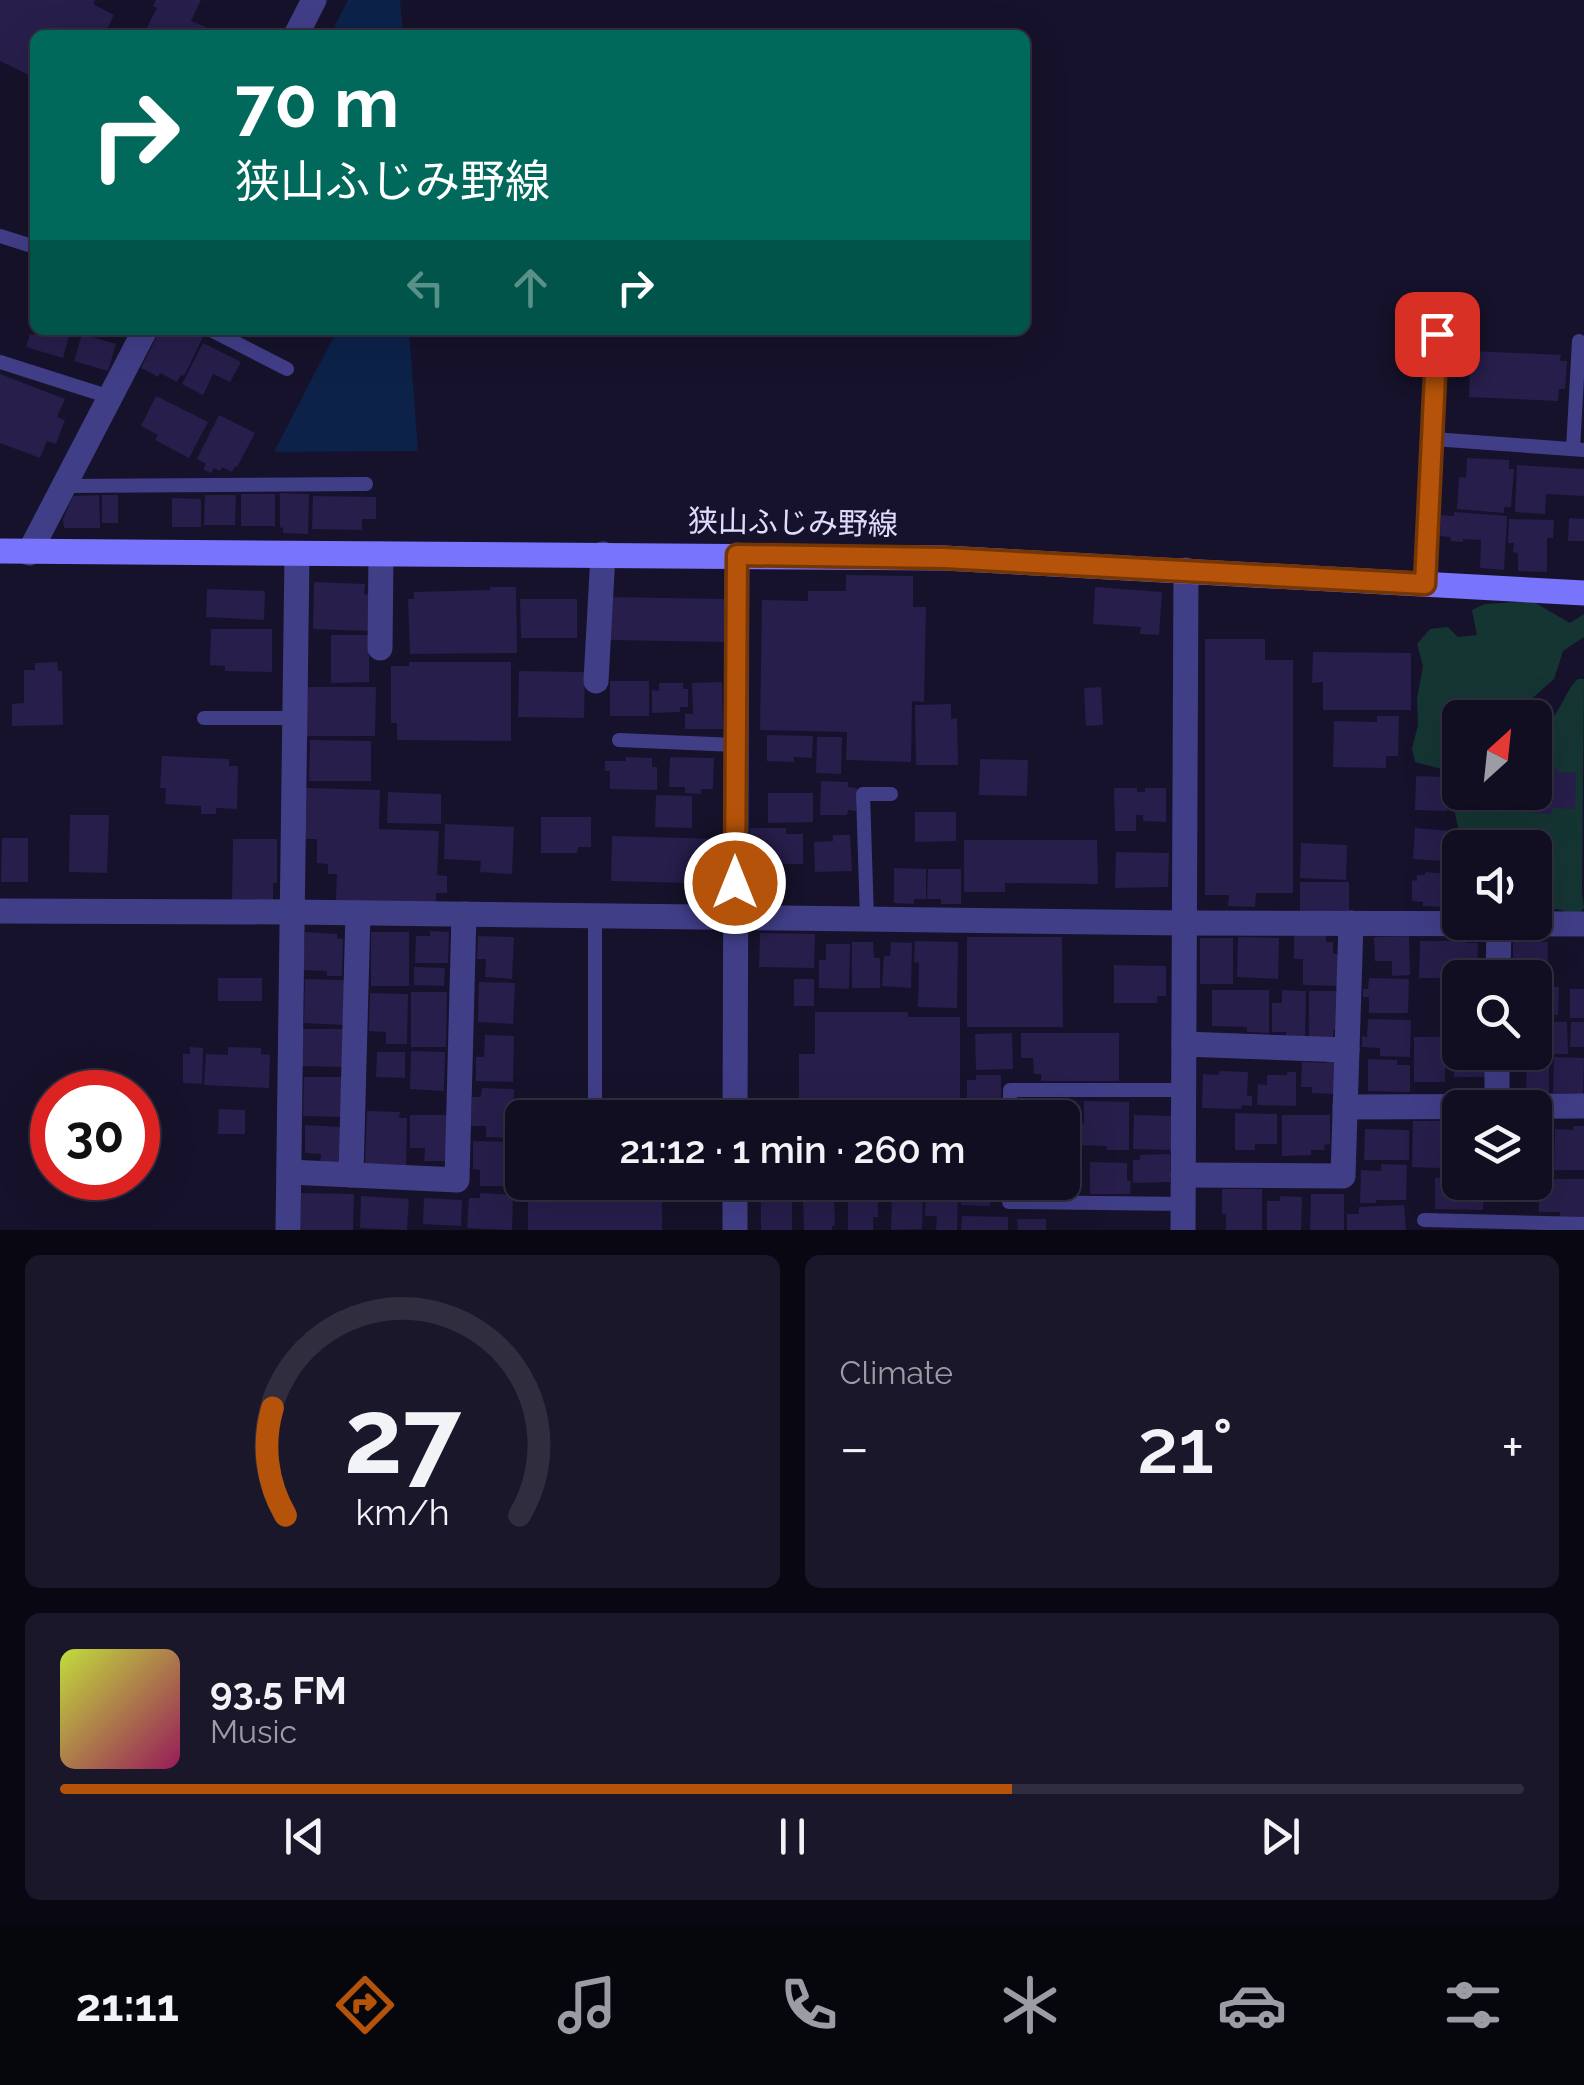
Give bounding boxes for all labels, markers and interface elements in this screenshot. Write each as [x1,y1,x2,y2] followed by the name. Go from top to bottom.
[235,61,399,143] text: 70 m
[70,70,200,200] icon: right
[235,155,550,208] text: 狭山ふじみ野線
[398,260,453,315] icon: left
[503,260,558,315] icon: ahead
[608,260,663,315] icon: right
[1395,292,1480,377] pin
[1410,307,1465,362] icon: arrive
[688,503,898,542] street label: 狭山ふじみ野線
[1442,700,1552,810] north arrow
[1442,700,1552,1200] map controls
[1442,830,1552,940] button: sound
[683,831,787,935] position arrow
[1442,960,1552,1070] button: search
[30,1070,160,1200] speed limit sign: 30
[1442,1090,1552,1200] button: layers
[620,1127,966,1172] text: 21:12 · 1 min · 260 m
[840,1354,953,1391] text: Climate
[344,1375,461,1497] text: 27
[1137,1402,1233,1491] text: 21°
[840,1415,869,1480] text: −
[1501,1415,1524,1480] text: +
[355,1491,449,1533] text: km/h
[210,1668,347,1713] text: 93.5 FM
[210,1713,297,1750] text: Music
[277,1809,332,1864] icon: previous
[765,1809,820,1864] icon: pause
[1253,1809,1308,1864] icon: next
[330,1970,400,2040] icon: directions
[552,1970,622,2040] icon: music
[774,1970,844,2040] icon: phone
[995,1970,1065,2040] icon: climate
[1217,1970,1287,2040] icon: car
[1438,1970,1508,2040] icon: filters
[76,1979,179,2032] text: 21:11

